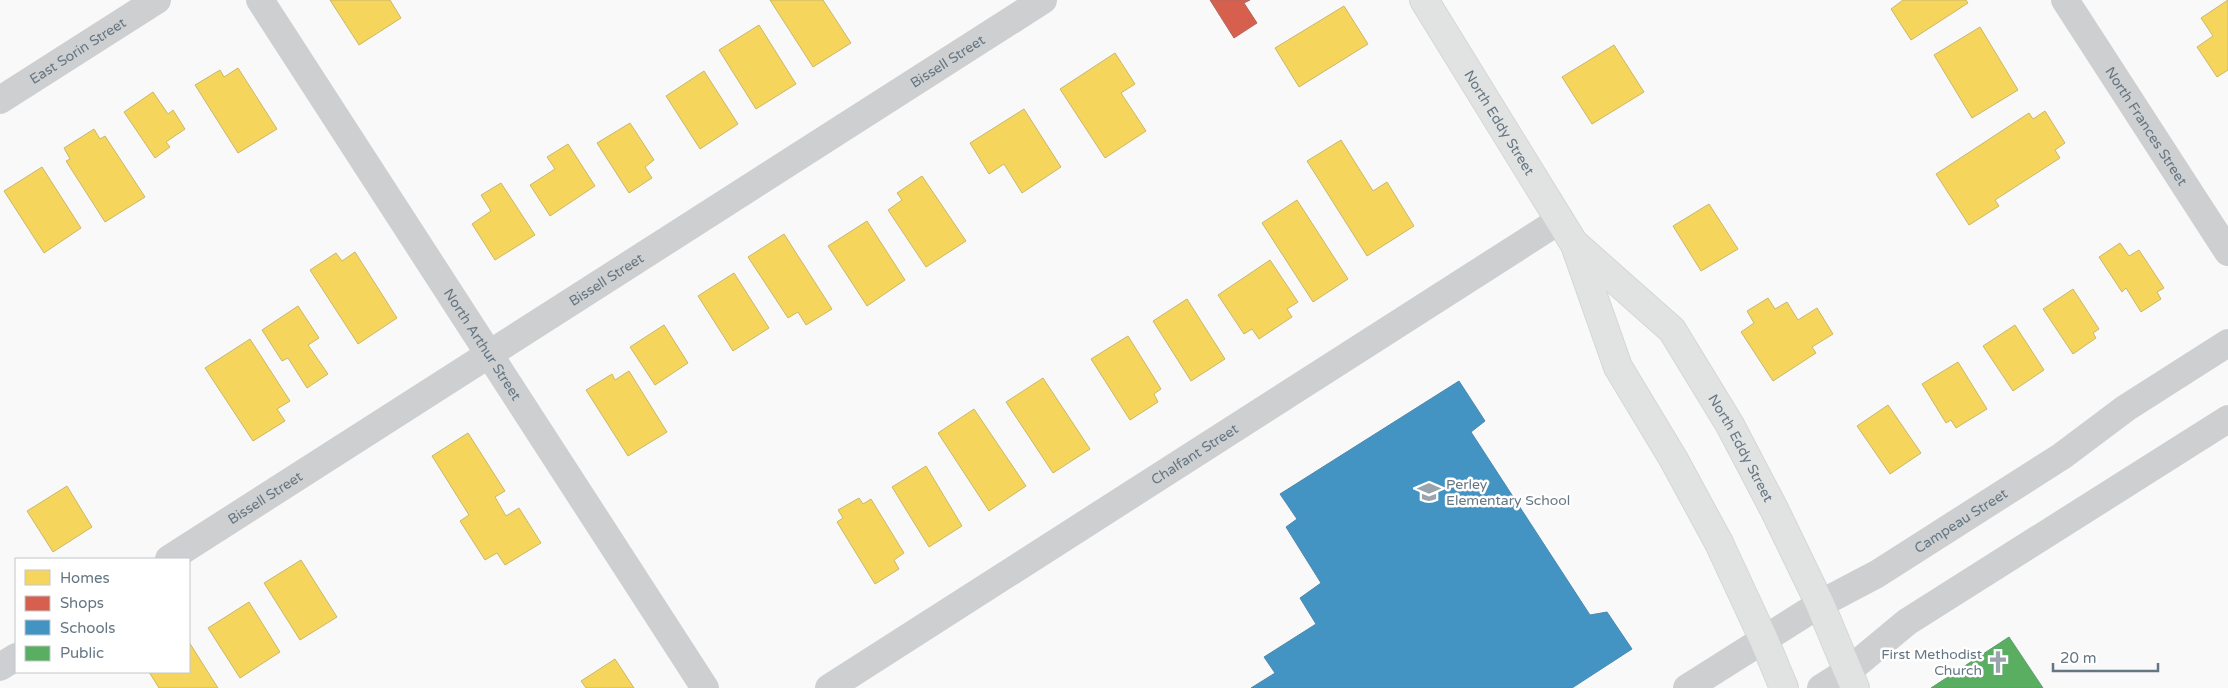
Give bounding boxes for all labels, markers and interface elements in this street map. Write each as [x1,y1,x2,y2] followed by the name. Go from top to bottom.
[27,14,130,88] street label: East Sorin Street
[907,31,989,92] street label: Bissell Street
[2101,64,2191,189] street label: North Frances Street
[1460,67,1538,179] street label: North Eddy Street
[566,249,648,310] street label: Bissell Street
[440,285,525,404] street label: North Arthur Street
[1704,391,1777,506] street label: North Eddy Street
[1148,420,1242,489] street label: Chalfant Street
[225,468,306,528] street label: Bissell Street
[1446,476,1570,509] place label: Perley Elementary School
[1416,479,1442,505] school or university icon: Perley Elementary School
[1911,485,2011,557] street label: Campeau Street
[15,558,190,673] legend
[60,569,110,587] text: Homes
[60,594,104,612] text: Shops
[60,619,116,637] text: Schools
[2053,640,2158,672] scale bar
[60,644,104,662] text: Public
[1881,646,1983,679] place label: First Methodist Church
[1985,649,2011,675] church icon: First Methodist Church
[2060,649,2097,667] text: 20 m

